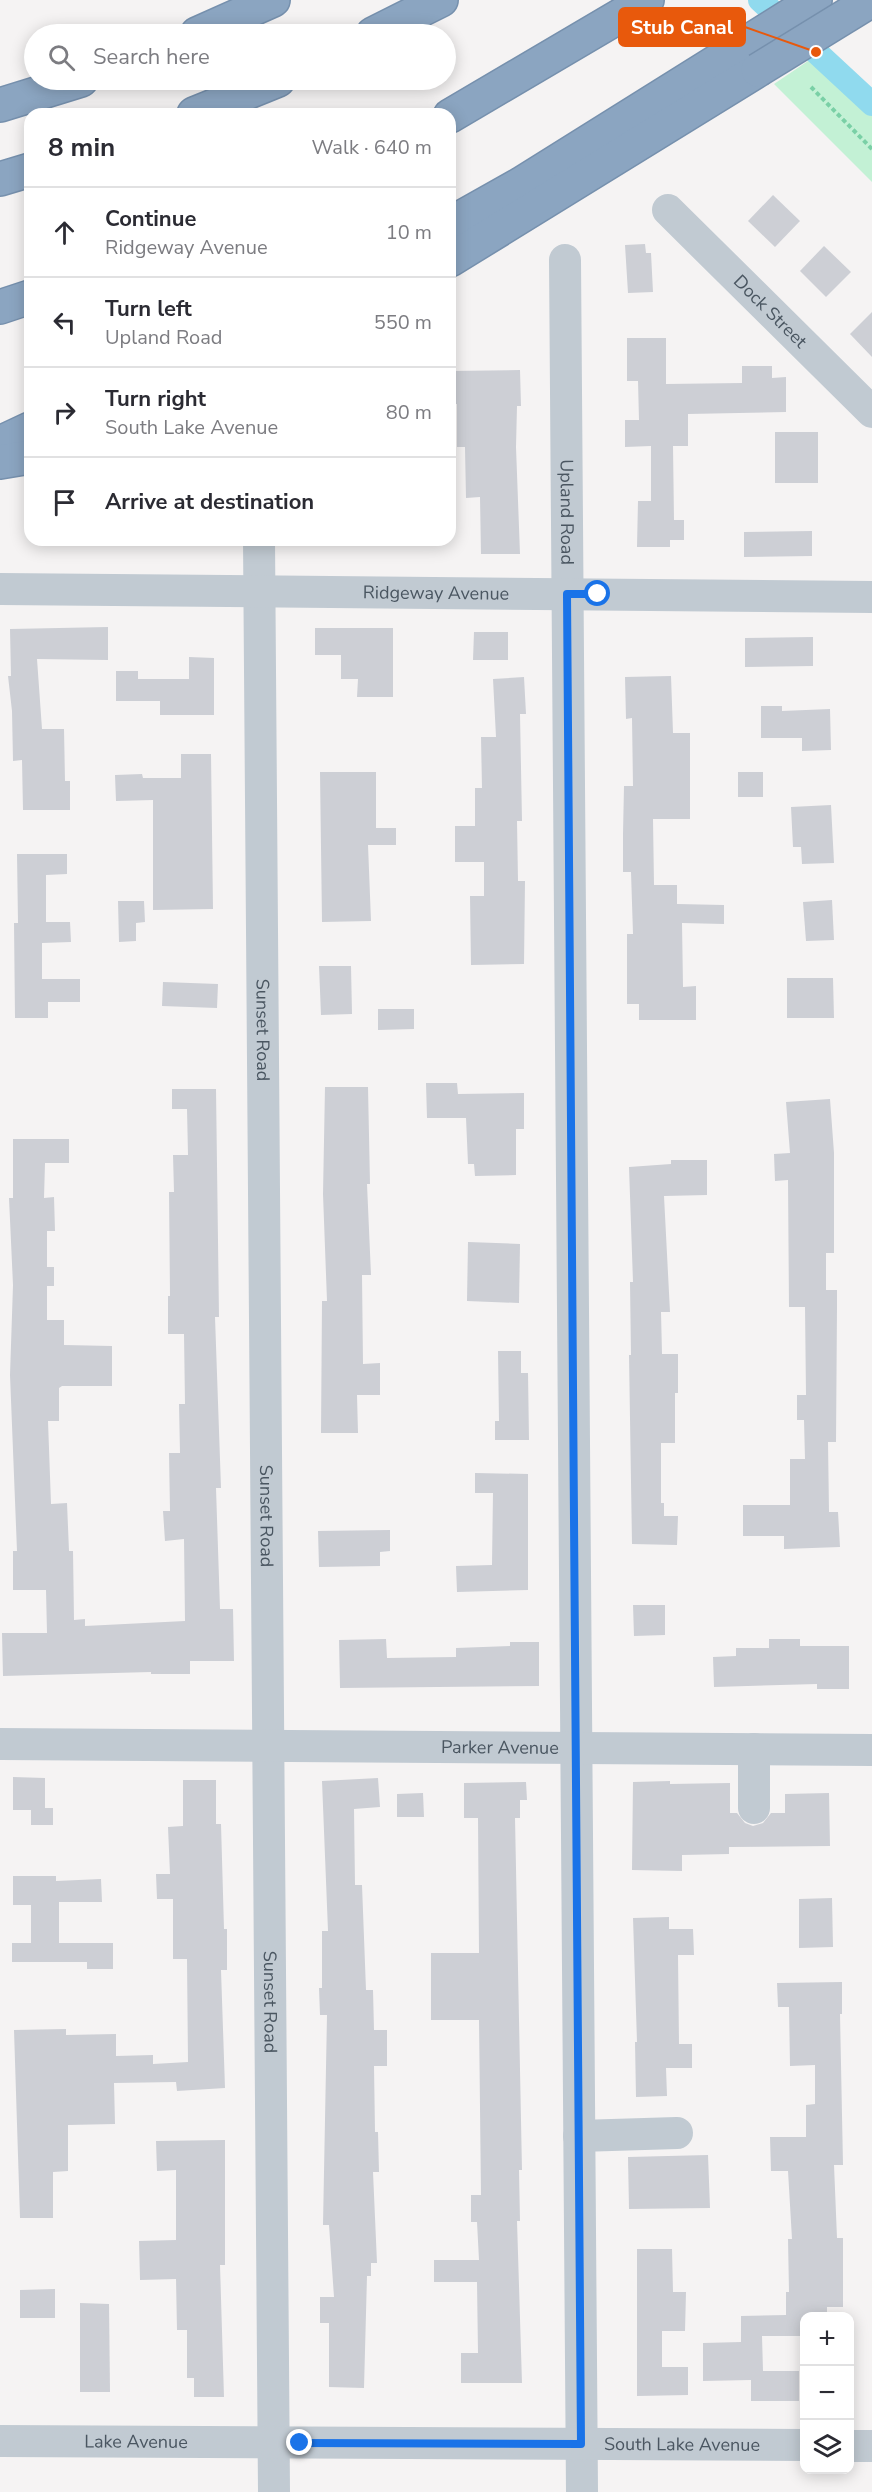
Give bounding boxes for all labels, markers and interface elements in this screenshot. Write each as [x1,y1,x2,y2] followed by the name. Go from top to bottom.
[619,8,745,46] callout: Stub Canal
[631,14,734,41] text: Stub Canal
[24,24,456,90] search box
[45,41,78,74] icon: search
[93,42,210,72] text: Search here
[48,130,115,165] text: 8 min
[312,134,432,161] text: Walk · 640 m
[105,204,196,234] text: Continue
[48,216,81,249] icon: ahead
[386,219,432,246] text: 10 m
[105,234,268,261] text: Ridgeway Avenue
[728,270,813,354] street label: Dock Street
[105,294,192,324] text: Turn left
[48,306,81,339] icon: left
[374,309,432,336] text: 550 m
[105,324,222,351] text: Upland Road
[105,384,206,414] text: Turn right
[48,396,81,429] icon: right
[386,399,432,426] text: 80 m
[105,414,278,441] text: South Lake Avenue
[555,459,579,565] street label: Upland Road
[48,486,81,519] icon: arrive
[105,487,314,517] text: Arrive at destination
[363,580,509,606] street label: Ridgeway Avenue
[584,580,610,606] route start
[250,979,275,1081] street label: Sunset Road
[254,1465,279,1567] street label: Sunset Road
[441,1735,559,1760] street label: Parker Avenue
[258,1951,283,2053] street label: Sunset Road
[800,2312,854,2474] map controls
[800,2312,854,2366] button: +
[800,2366,854,2420] button: −
[800,2420,854,2474] button: layers
[84,2429,188,2454] street label: Lake Avenue
[286,2429,312,2455] route end
[604,2432,760,2457] street label: South Lake Avenue

